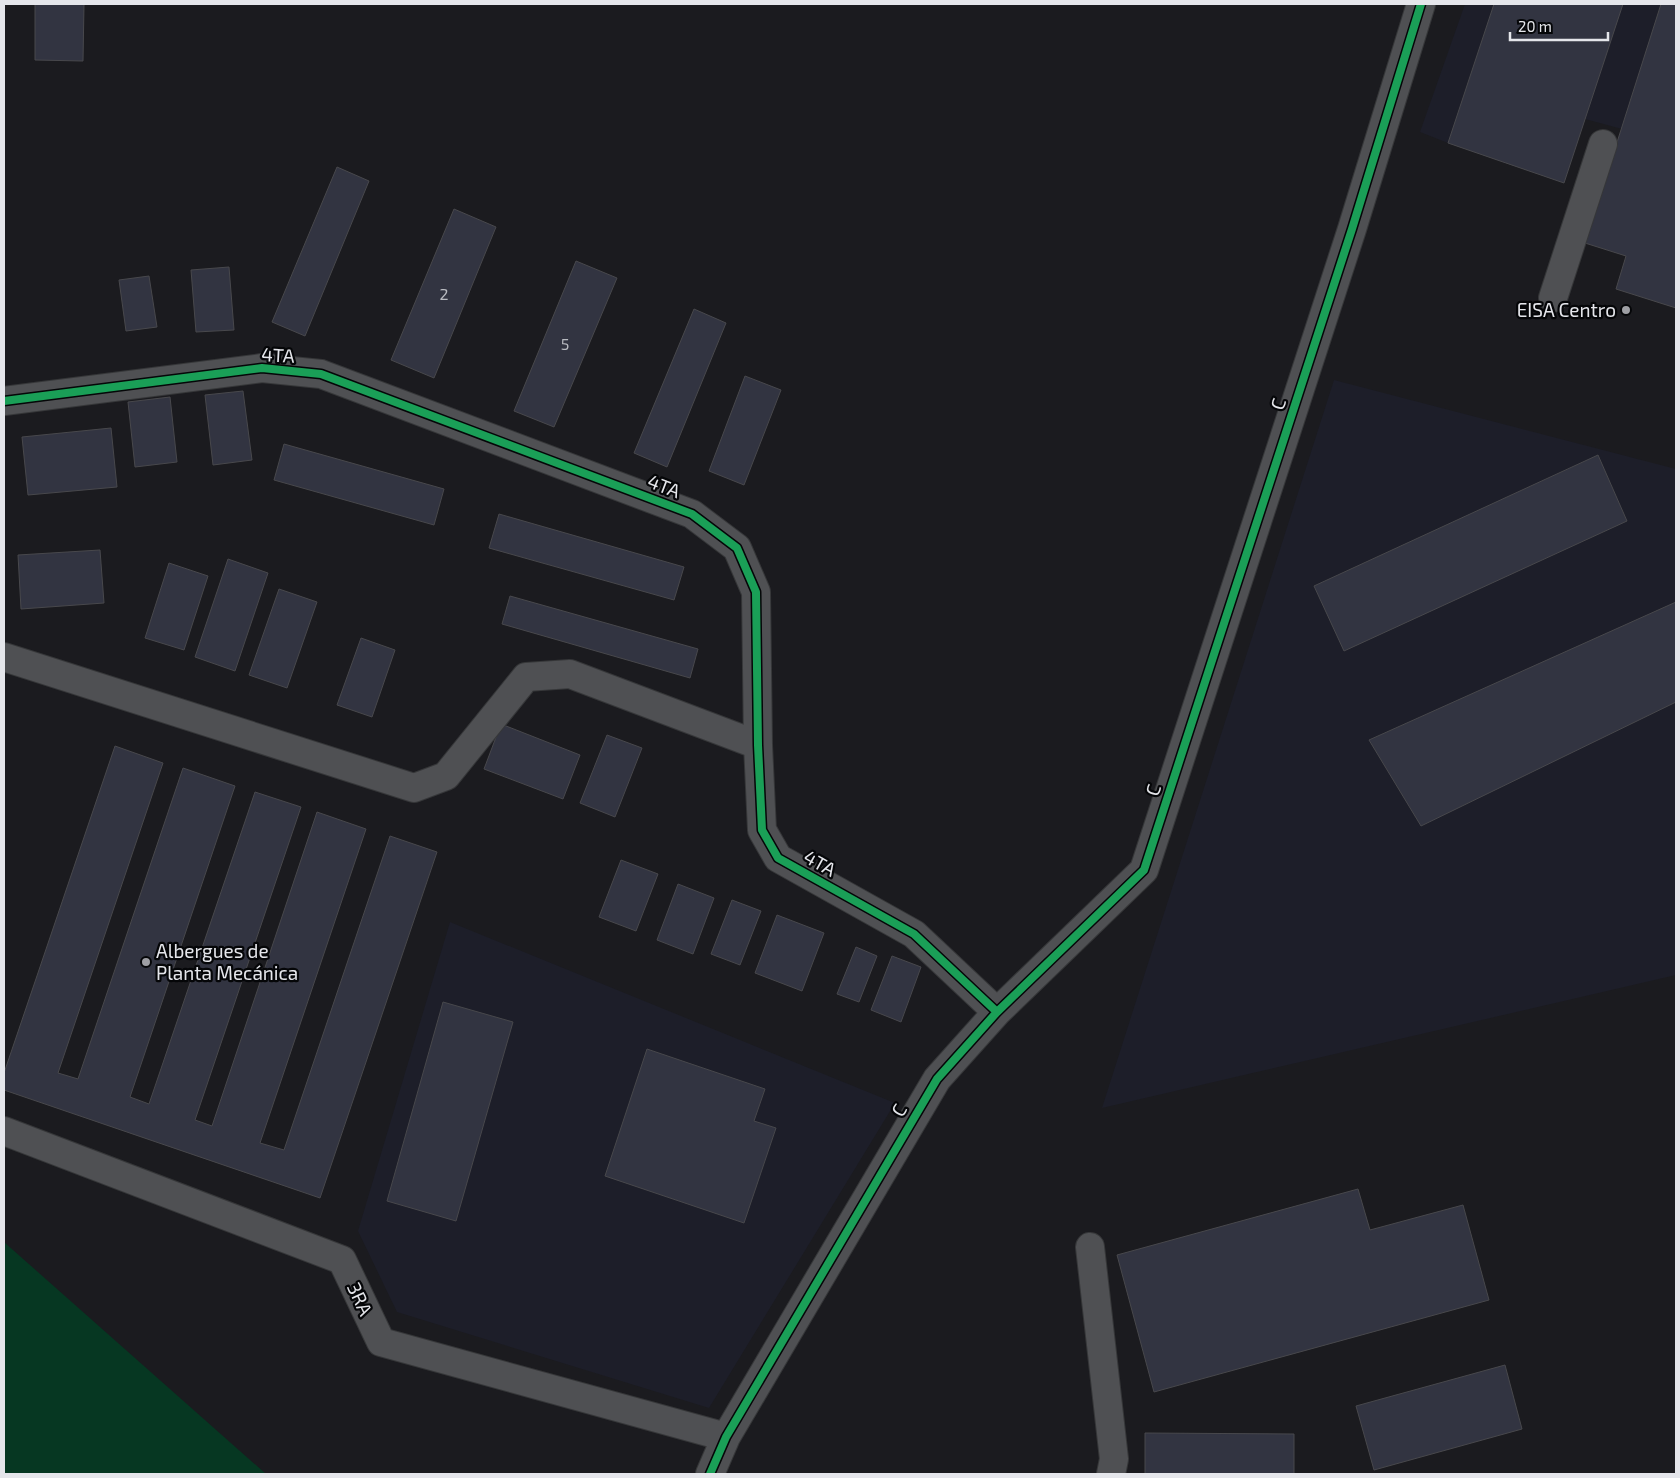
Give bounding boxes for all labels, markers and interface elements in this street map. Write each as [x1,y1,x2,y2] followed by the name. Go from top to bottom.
[1510,10,1608,42] scale bar
[1518,17,1552,35] text: 20 m
[440,284,449,303] house number: 2
[1517,298,1616,321] place label: EISA Centro
[1620,304,1632,316] marker: EISA Centro
[561,334,569,353] house number: 5
[261,342,295,367] street label: 4TA
[1265,395,1290,413] street label: C
[645,469,684,502] street label: 4TA
[1140,781,1165,799] street label: C
[800,844,840,881] street label: 4TA
[156,939,298,984] place label: Albergues de Planta Mecánica
[140,956,152,968] marker: Albergues de Planta Mecánica
[886,1099,911,1120] street label: C
[343,1278,378,1319] street label: 3RA

